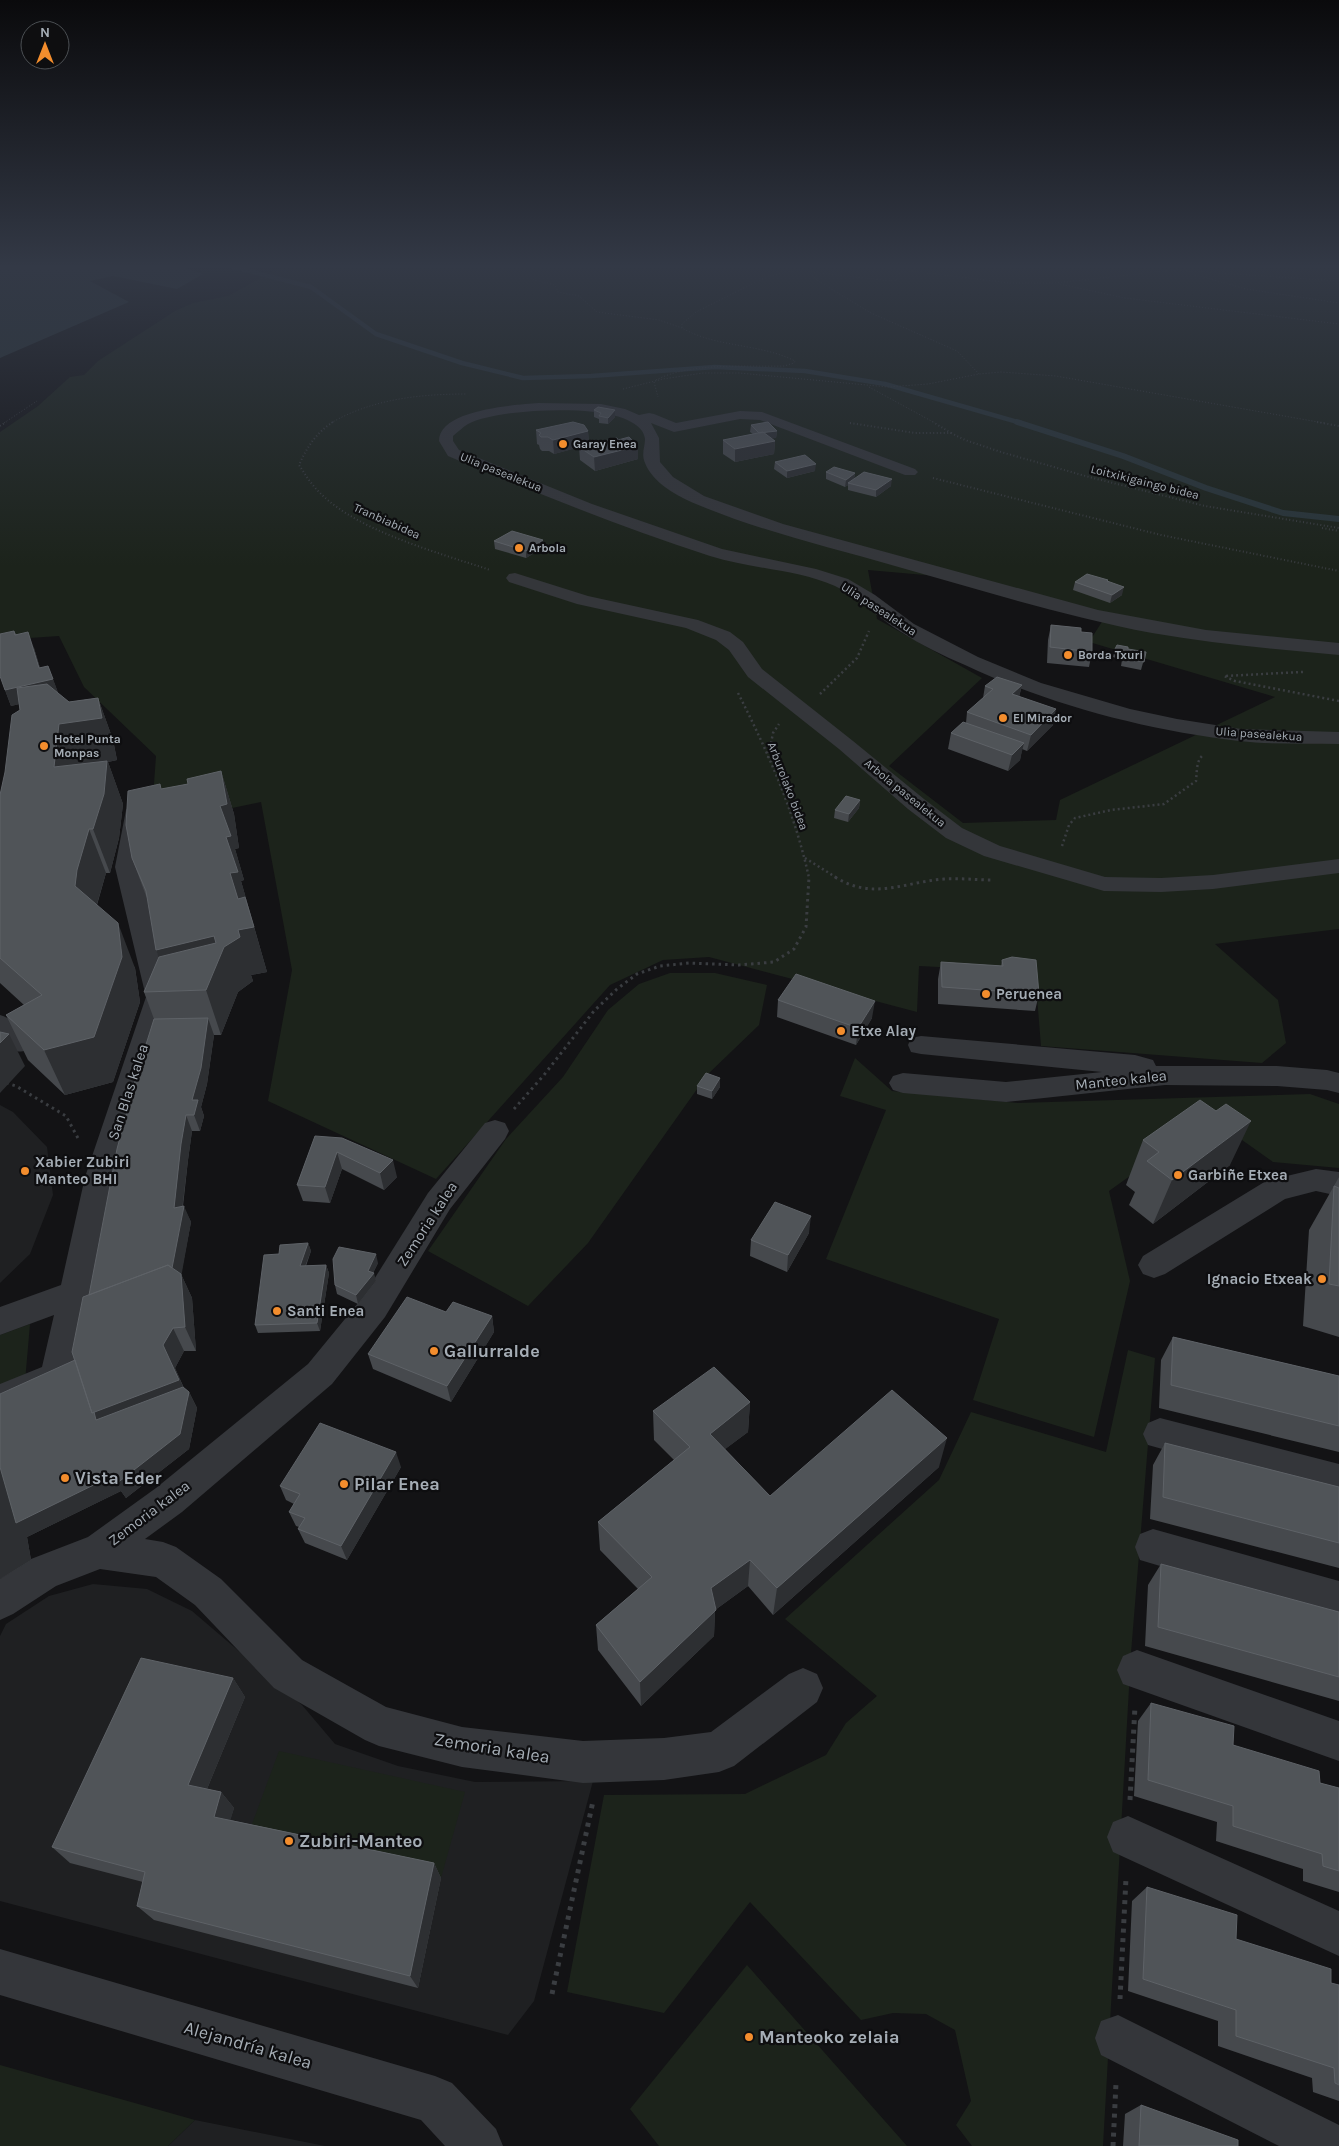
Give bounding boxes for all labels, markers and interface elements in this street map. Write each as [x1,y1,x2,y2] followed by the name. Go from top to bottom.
[20,20,70,70] north arrow
[40,24,50,41] text: N
[573,437,637,451] place label: Garay Enea
[557,438,569,450] marker: Garay Enea
[458,449,544,495] street label: Ulia pasealekua
[1089,462,1201,502] street label: Loitxikigaingo bidea
[352,500,422,542] street label: Tranbiabidea
[529,541,566,555] place label: Arbola
[513,542,525,554] marker: Arbola
[839,579,919,639] street label: Ulia pasealekua
[1078,648,1143,662] place label: Borda Txuri
[1062,649,1074,661] marker: Borda Txuri
[1013,711,1072,725] place label: El Mirador
[997,712,1009,724] marker: El Mirador
[1215,724,1303,744] street label: Ulia pasealekua
[54,732,121,760] place label: Hotel Punta Monpas
[38,740,50,752] marker: Hotel Punta Monpas
[765,740,811,832] street label: Arburolako bidea
[862,756,948,830] street label: Arbola pasealekua
[996,985,1062,1003] place label: Peruenea
[980,988,992,1000] marker: Peruenea
[851,1022,916,1040] place label: Etxe Alay
[835,1025,847,1037] marker: Etxe Alay
[104,1042,152,1142] street label: San Blas kalea
[1074,1066,1168,1094] street label: Manteo kalea
[35,1153,130,1188] place label: Xabier Zubiri Manteo BHI
[19,1165,31,1177] marker: Xabier Zubiri Manteo BHI
[1188,1166,1288,1184] place label: Garbiñe Etxea
[1172,1169,1184,1181] marker: Garbiñe Etxea
[393,1178,461,1270] street label: Zemoria kalea
[1207,1270,1312,1288] place label: Ignacio Etxeak
[1316,1273,1328,1285] marker: Ignacio Etxeak
[287,1302,364,1320] place label: Santi Enea
[271,1305,283,1317] marker: Santi Enea
[444,1340,540,1362] place label: Gallurralde
[428,1345,440,1357] marker: Gallurralde
[75,1467,162,1489] place label: Vista Eder
[59,1472,71,1484] marker: Vista Eder
[354,1473,440,1495] place label: Pilar Enea
[105,1477,193,1549] street label: Zemoria kalea
[338,1478,350,1490] marker: Pilar Enea
[433,1728,551,1768] street label: Zemoria kalea
[299,1830,423,1852] place label: Zubiri-Manteo
[283,1835,295,1847] marker: Zubiri-Manteo
[182,2016,314,2074] street label: Alejandría kalea
[759,2026,900,2048] place label: Manteoko zelaia
[743,2031,755,2043] marker: Manteoko zelaia

